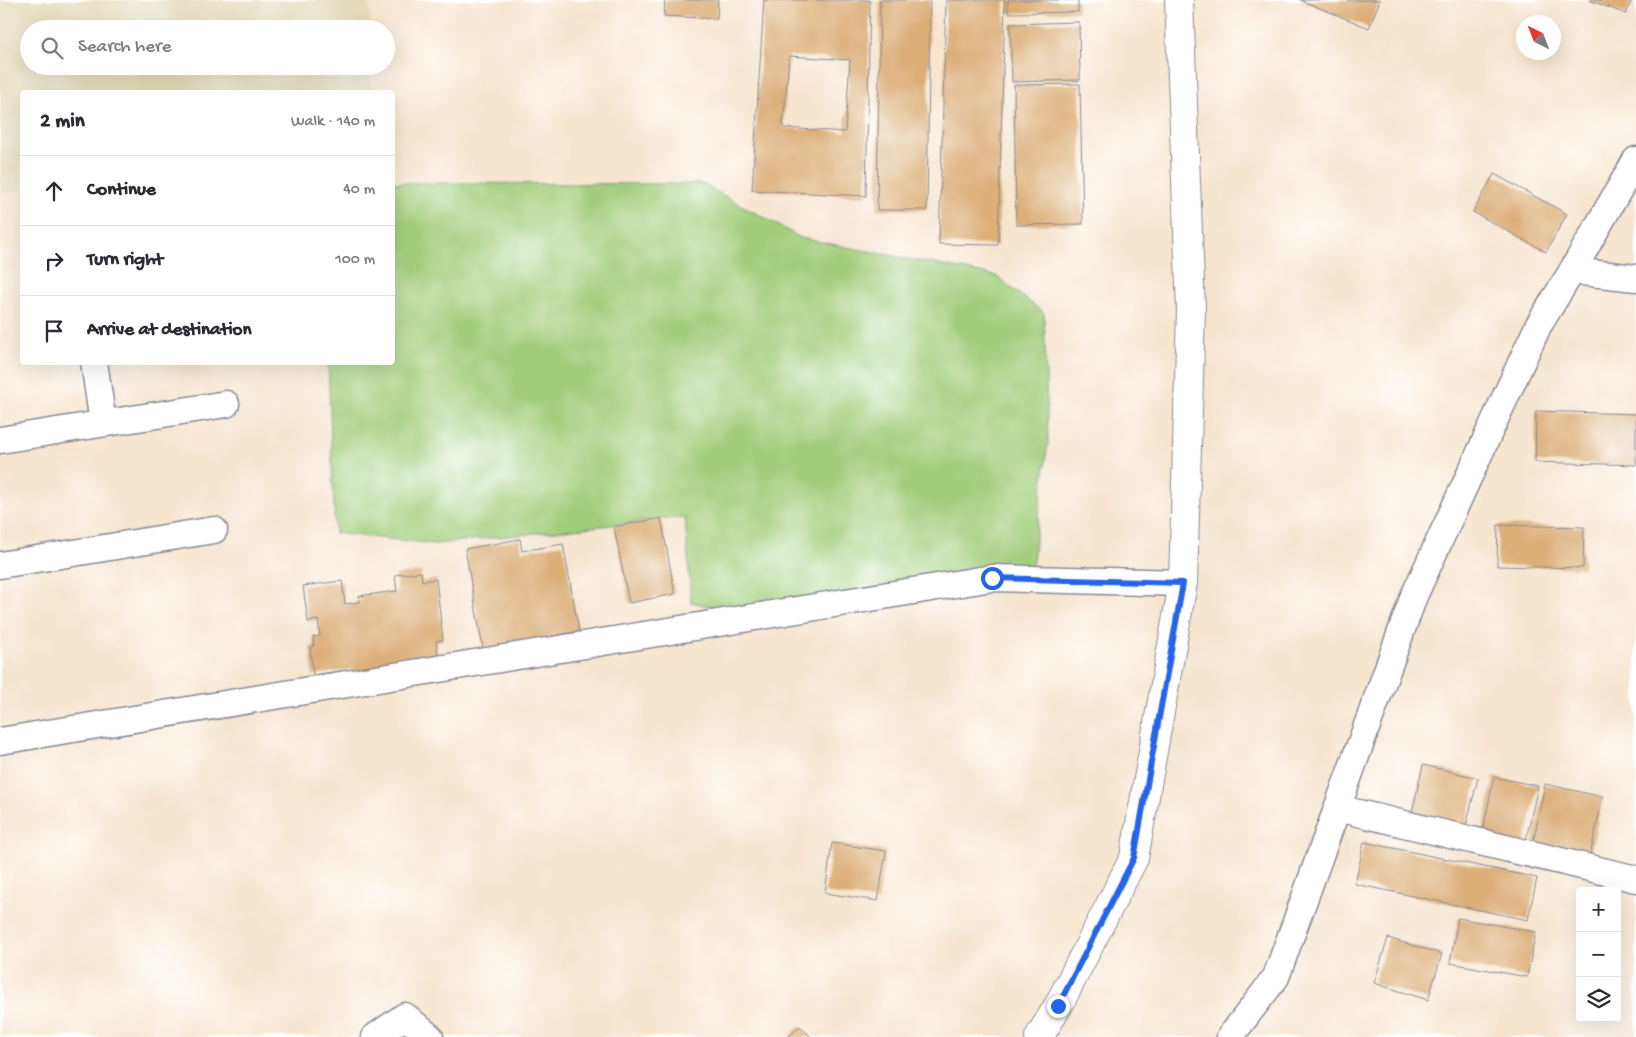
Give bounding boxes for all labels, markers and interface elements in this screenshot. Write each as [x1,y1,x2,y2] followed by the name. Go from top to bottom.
[1516,15,1561,60] north arrow
[20,20,395,75] search box
[38,34,66,62] icon: search
[78,36,172,59] text: Search here
[40,110,85,135] text: 2 min
[291,113,375,132] text: Walk · 140 m
[40,177,68,205] icon: ahead
[87,179,156,202] text: Continue
[343,181,375,200] text: 40 m
[40,247,68,275] icon: right
[87,249,163,272] text: Turn right
[335,251,375,270] text: 100 m
[40,317,68,345] icon: arrive
[87,319,251,342] text: Arrive at destination
[981,567,1004,590] route start
[1576,887,1621,1022] map controls
[1576,887,1621,932] button: +
[1576,932,1621,977] button: −
[1576,977,1621,1022] button: layers
[1047,995,1070,1018] route end

